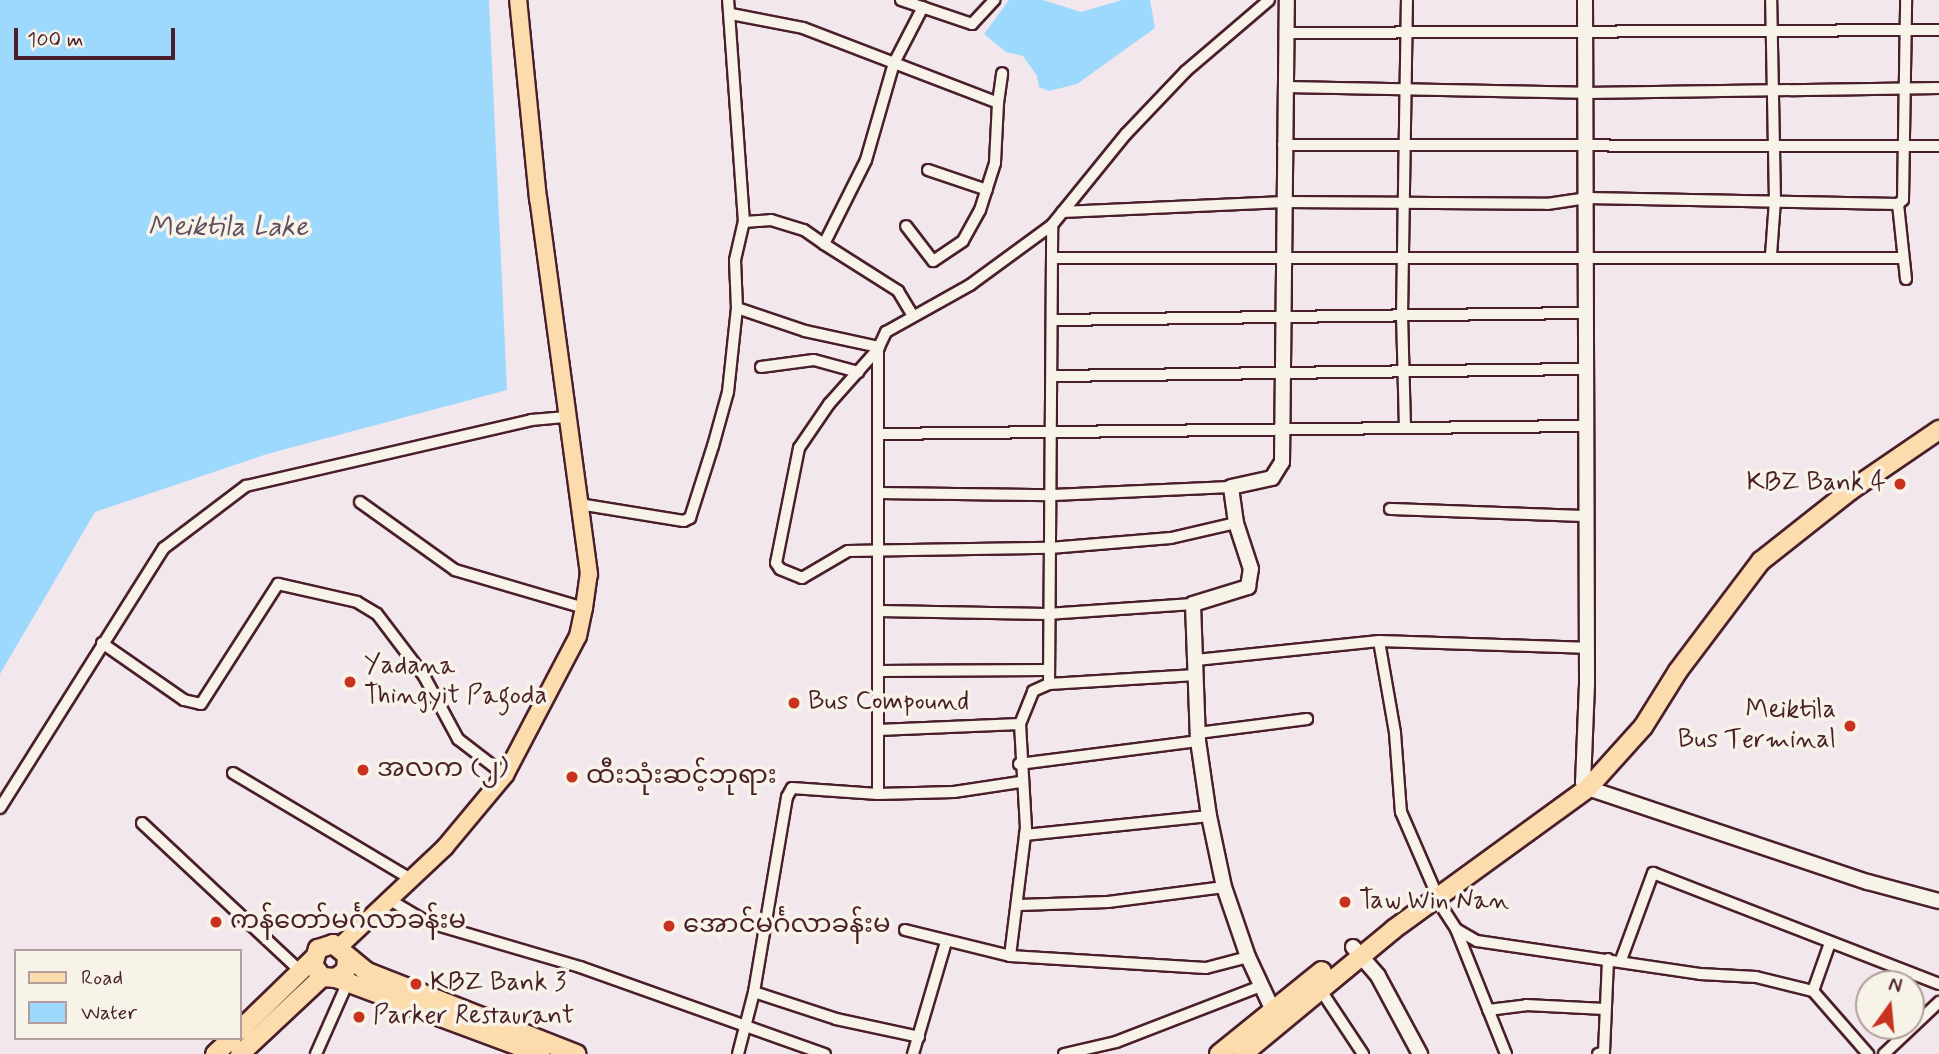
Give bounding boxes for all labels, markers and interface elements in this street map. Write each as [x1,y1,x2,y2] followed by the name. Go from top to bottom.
[18,14,178,58] scale bar
[27,26,83,54] text: 100 m
[145,211,311,245] water label: Meiktila Lake
[1746,468,1886,500] place label: KBZ Bank 4
[1892,476,1908,492] marker: KBZ Bank 4
[364,651,546,712] place label: Yadana Thingyit Pagoda
[342,674,358,690] marker: Yadana Thingyit Pagoda
[808,687,972,719] place label: Bus Compound
[786,695,802,711] marker: Bus Compound
[1686,695,1836,756] place label: Meiktila Bus Terminal
[1842,718,1858,734] marker: Meiktila Bus Terminal
[377,754,508,786] place label: အလက (၂)
[586,761,777,793] place label: ထီးသုံးဆင့်ဘုရား
[355,762,371,778] marker: အလက (၂)
[564,769,580,785] marker: ထီးသုံးဆင့်ဘုရား
[1359,886,1504,918] place label: Taw Win Nan
[1337,894,1353,910] marker: Taw Win Nan
[230,906,466,938] place label: ကန်တော်မင်္ဂလာခန်းမ
[683,910,891,942] place label: အောင်မင်္ဂလာခန်းမ
[208,914,224,930] marker: ကန်တော်မင်္ဂလာခန်းမ
[661,918,677,934] marker: အောင်မင်္ဂလာခန်းမ
[14,949,242,1040] legend
[81,964,123,992] text: Road
[430,968,566,1000] place label: KBZ Bank 3
[1855,970,1925,1040] north arrow
[1886,972,1904,1000] text: N
[408,976,424,992] marker: KBZ Bank 3
[81,999,137,1027] text: Water
[373,1001,575,1033] place label: Parker Restaurant
[351,1009,367,1025] marker: Parker Restaurant

